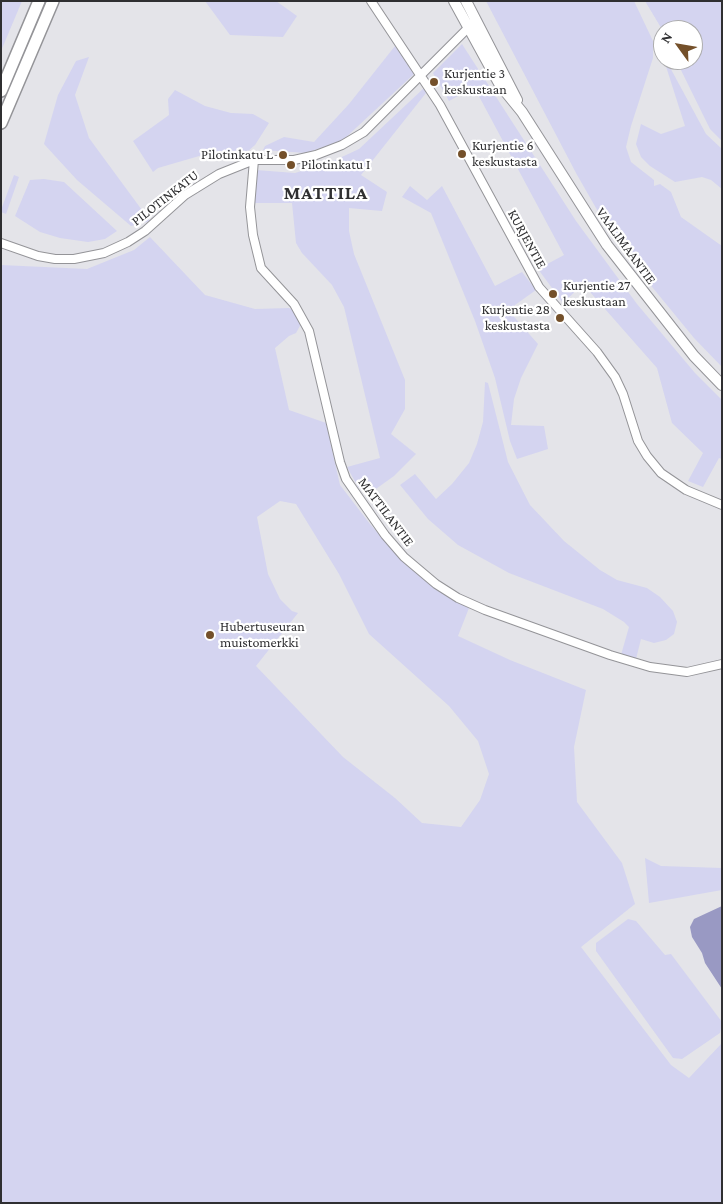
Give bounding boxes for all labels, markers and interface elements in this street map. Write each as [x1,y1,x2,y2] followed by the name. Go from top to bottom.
[653,20,703,70] north arrow
[657,29,675,46] text: N
[444,66,507,98] place label: Kurjentie 3 keskustaan
[428,76,440,88] marker: Kurjentie 3 keskustaan
[472,138,537,170] place label: Kurjentie 6 keskustasta
[201,147,273,163] place label: Pilotinkatu L
[456,148,468,160] marker: Kurjentie 6 keskustasta
[277,149,289,161] marker: Pilotinkatu L
[301,157,370,173] place label: Pilotinkatu I
[285,159,297,171] marker: Pilotinkatu I
[128,167,202,229] street label: PILOTINKATU
[283,182,369,204] district label: MATTILA
[593,204,659,288] street label: VAALIMAANTIE
[504,206,550,272] street label: KURJENTIE
[563,278,630,310] place label: Kurjentie 27 keskustaan
[547,288,559,300] marker: Kurjentie 27 keskustaan
[481,302,550,334] place label: Kurjentie 28 keskustasta
[554,312,566,324] marker: Kurjentie 28 keskustasta
[355,474,417,550] street label: MATTILANTIE
[220,619,305,652] place label: Hubertuseuran muistomerkki
[204,629,216,641] marker: Hubertuseuran muistomerkki

